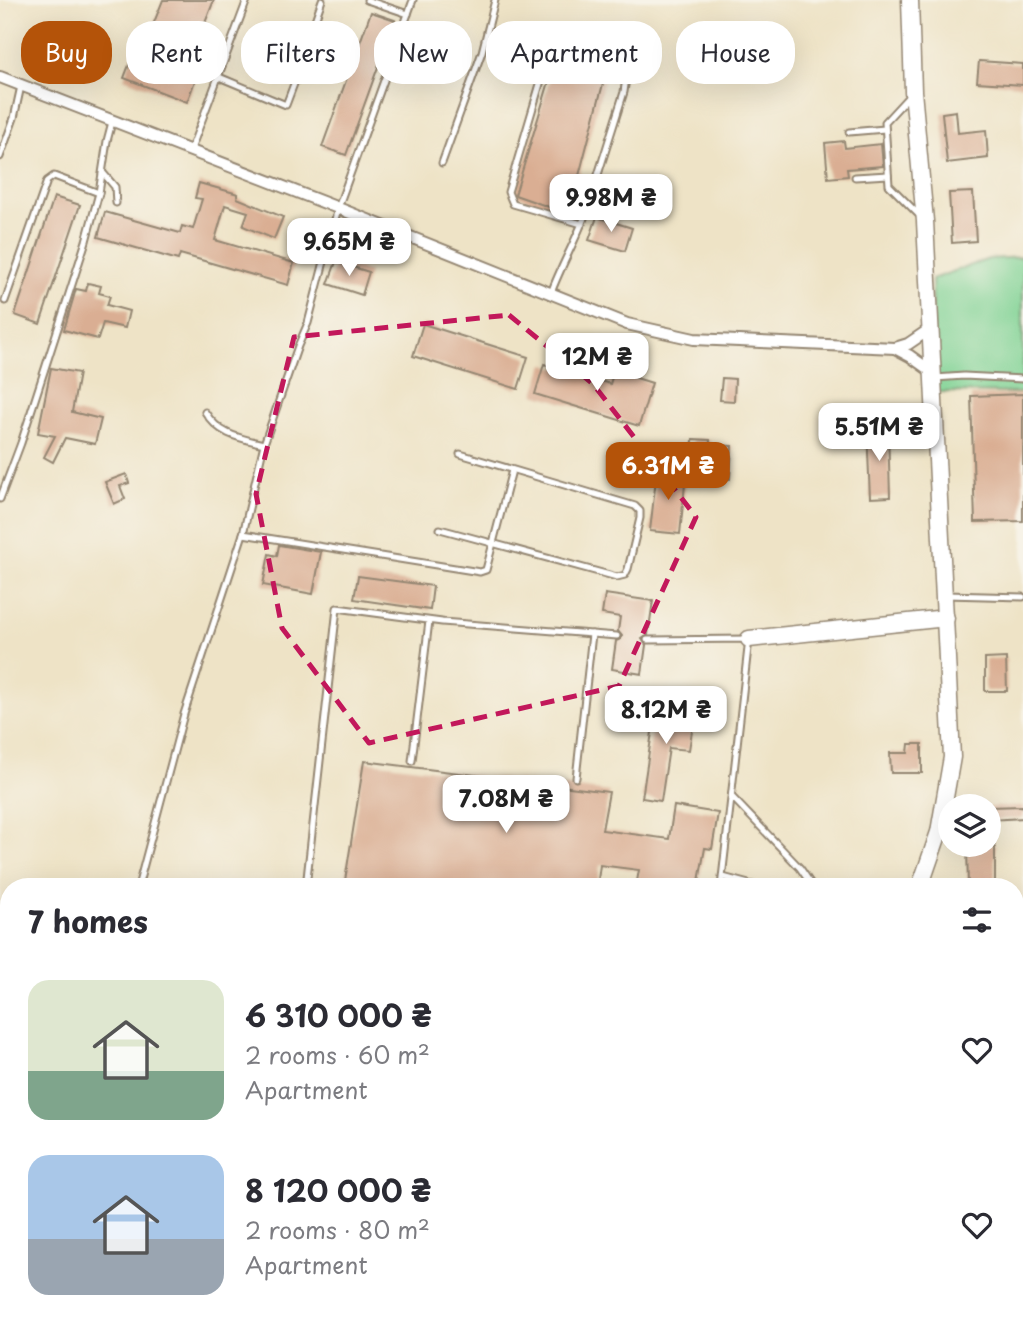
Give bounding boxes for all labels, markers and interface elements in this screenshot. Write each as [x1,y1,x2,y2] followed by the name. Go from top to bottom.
[21,21,112,84] chip: Buy
[126,21,227,84] chip: Rent
[241,21,360,84] chip: Filters
[374,21,472,84] chip: New
[486,21,662,84] chip: Apartment
[676,21,795,84] chip: House
[546,174,676,234] pin: 9.98M ₴
[565,179,657,214] text: 9.98M ₴
[284,218,414,278] pin: 9.65M ₴
[303,223,395,258] text: 9.65M ₴
[548,334,646,393] pin: 12M ₴
[562,338,632,373] text: 12M ₴
[814,404,944,463] pin: 5.51M ₴
[834,408,924,443] text: 5.51M ₴
[603,442,733,502] pin: 6.31M ₴
[622,447,714,482] text: 6.31M ₴
[601,686,731,746] pin: 8.12M ₴
[621,691,711,726] text: 8.12M ₴
[441,776,571,835] pin: 7.08M ₴
[459,780,553,815] text: 7.08M ₴
[938,794,1001,857] map controls
[938,794,1001,857] button: layers
[28,898,148,943] text: 7 homes
[958,901,996,939] icon: filters
[245,992,432,1037] text: 6 310 000 ₴
[84,1008,168,1092] icon: home
[958,1031,996,1069] icon: heart
[245,1037,430,1072] text: 2 rooms · 60 m²
[245,1072,368,1107] text: Apartment
[245,1167,431,1212] text: 8 120 000 ₴
[84,1183,168,1267] icon: home
[958,1206,996,1244] icon: heart
[245,1212,430,1247] text: 2 rooms · 80 m²
[245,1247,368,1282] text: Apartment

